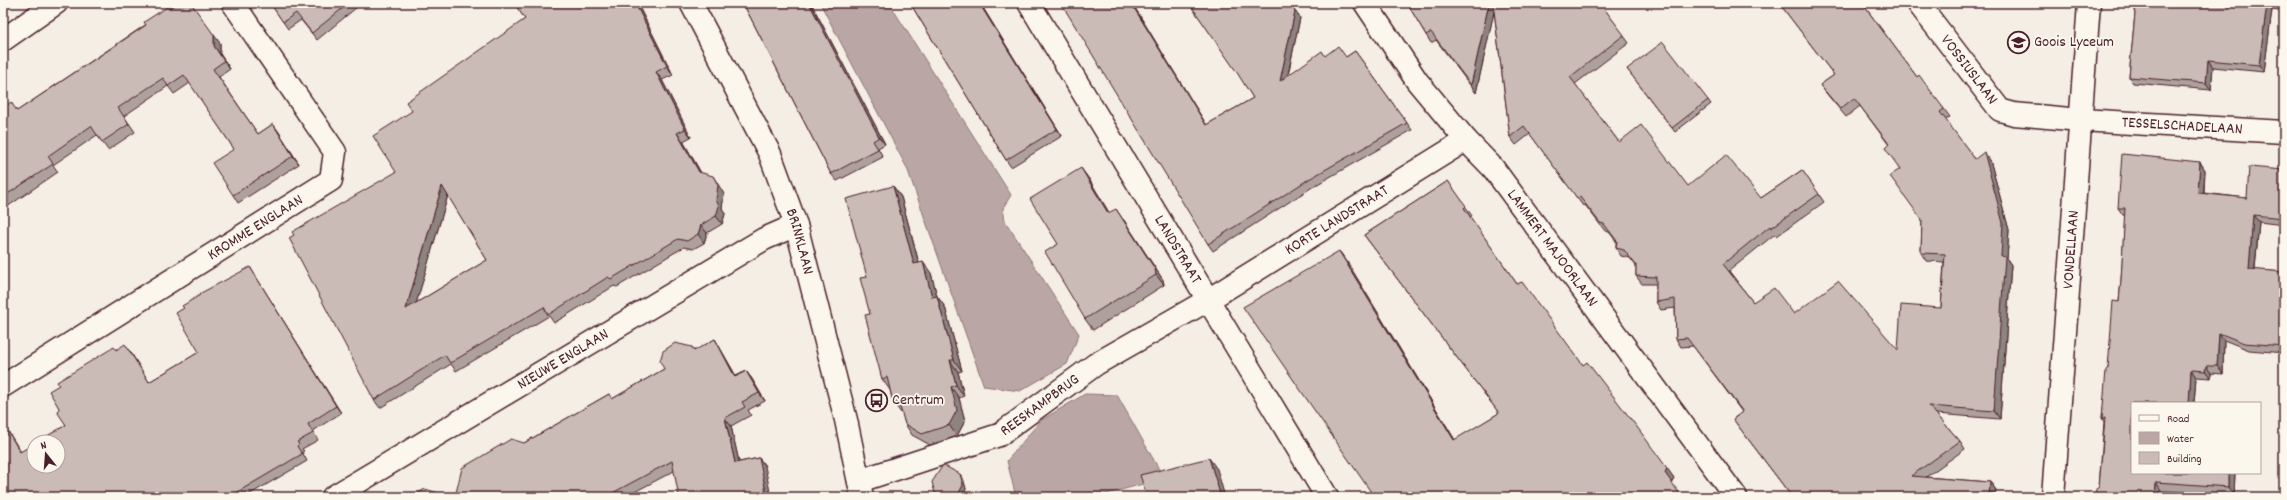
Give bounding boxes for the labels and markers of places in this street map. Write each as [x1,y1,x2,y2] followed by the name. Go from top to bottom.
[2005,29,2031,55] school or university icon: Goois Lyceum
[2034,31,2114,54] place label: Goois Lyceum
[864,387,890,413] bus stop icon: Centrum
[892,389,944,412] place label: Centrum

